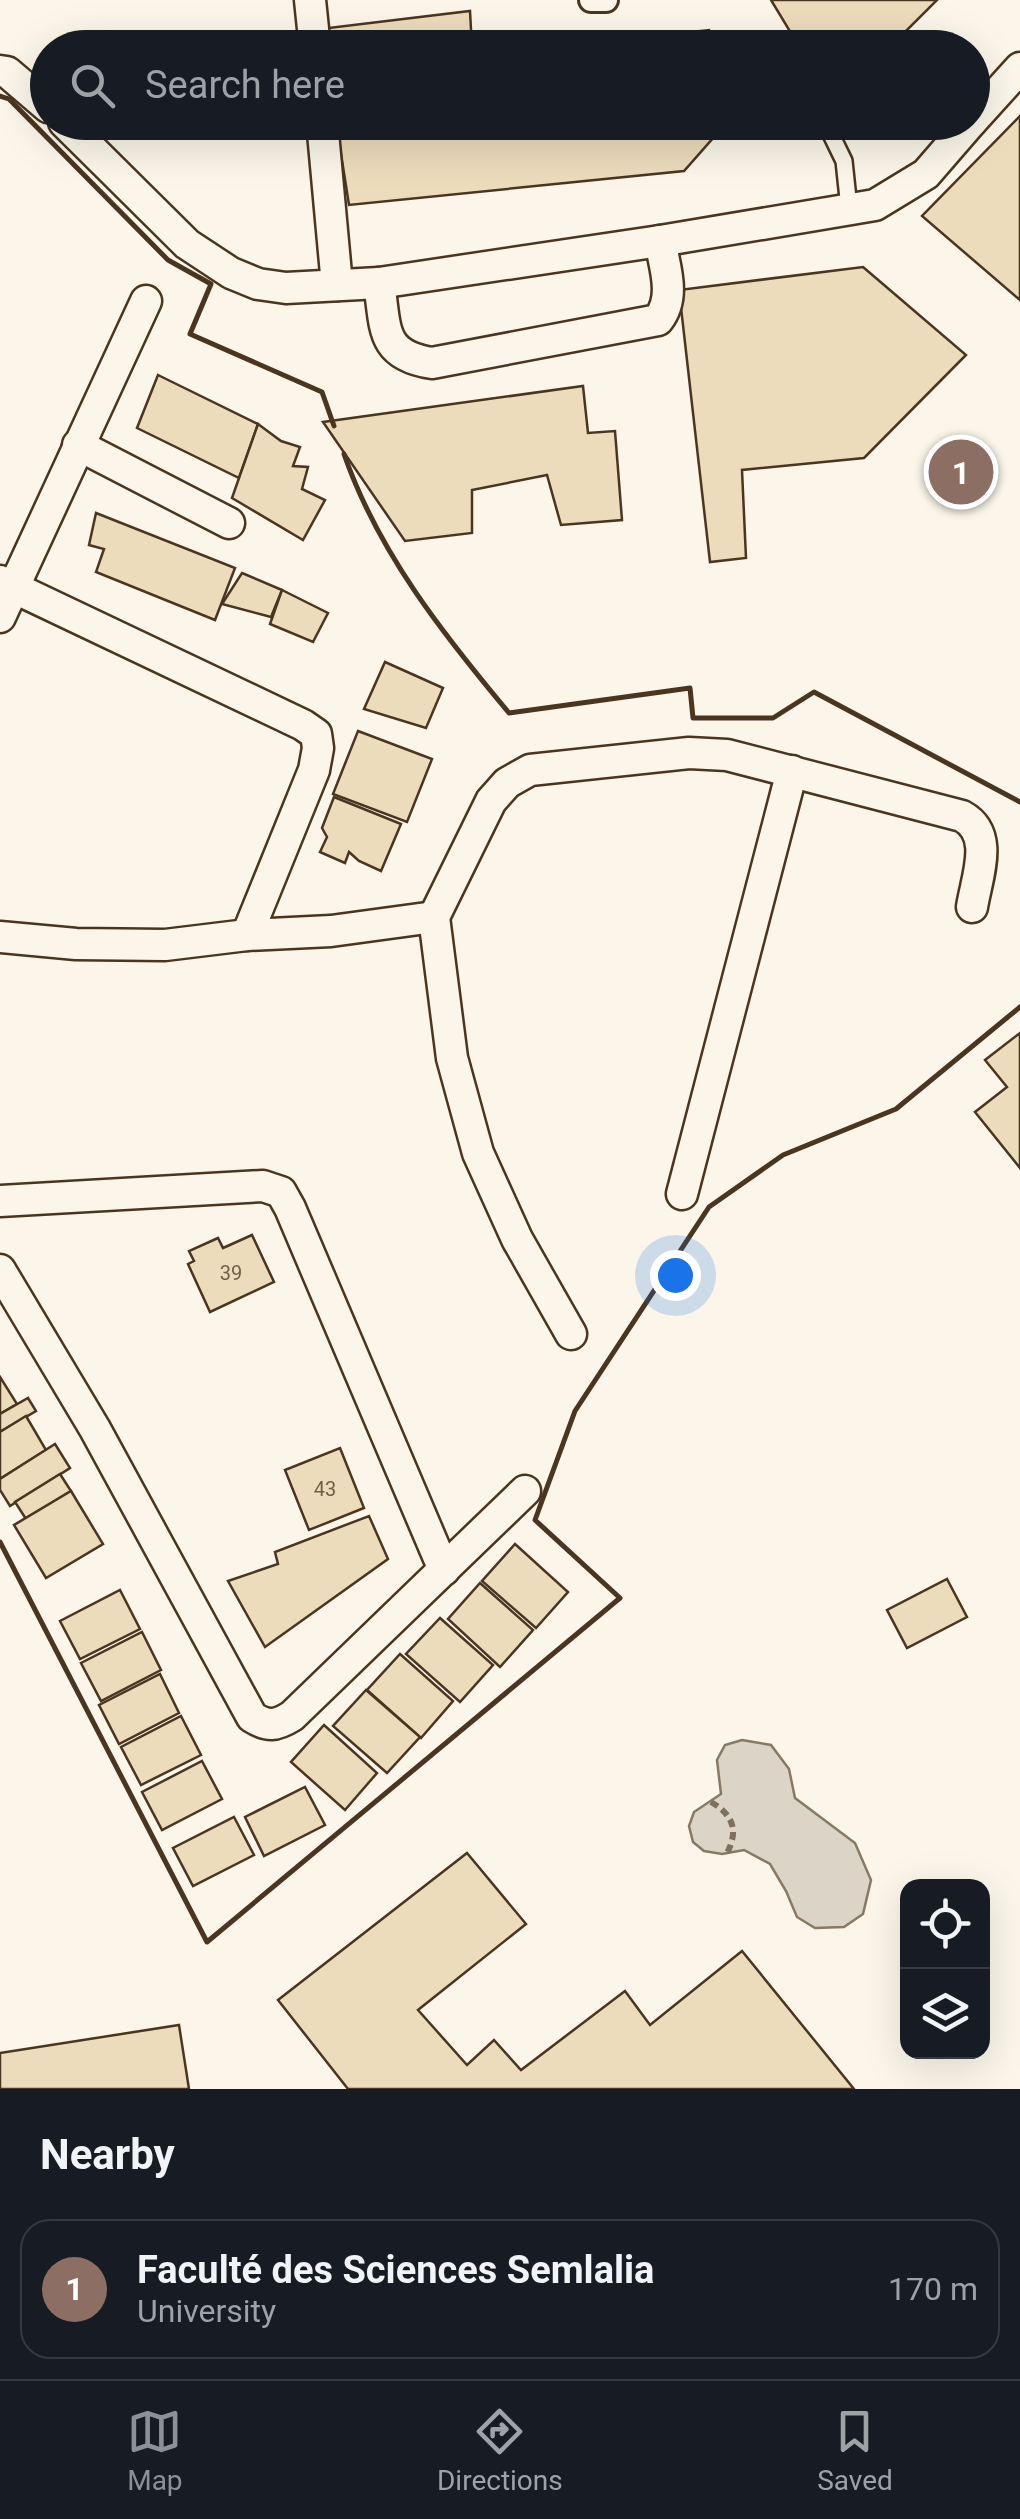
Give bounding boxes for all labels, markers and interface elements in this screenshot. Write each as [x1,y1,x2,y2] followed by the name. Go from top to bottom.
[30,30,990,140] search box
[65,58,120,113] icon: search
[145,63,345,107] text: Search here
[928,434,994,510] pin: 1
[650,1250,701,1301] your location
[220,1261,242,1285] house number: 39
[314,1477,336,1501] house number: 43
[900,1879,990,2059] map controls
[900,1879,990,1969] button: locate
[900,1969,990,2059] button: layers
[40,2130,175,2179] text: Nearby
[137,2248,654,2292] text: Faculté des Sciences Semlalia
[65,2270,84,2308] text: 1
[888,2270,978,2308] text: 170 m
[137,2292,276,2330] text: University
[127,2404,183,2497] tab: Map
[437,2404,563,2497] tab: Directions
[817,2404,893,2497] tab: Saved

